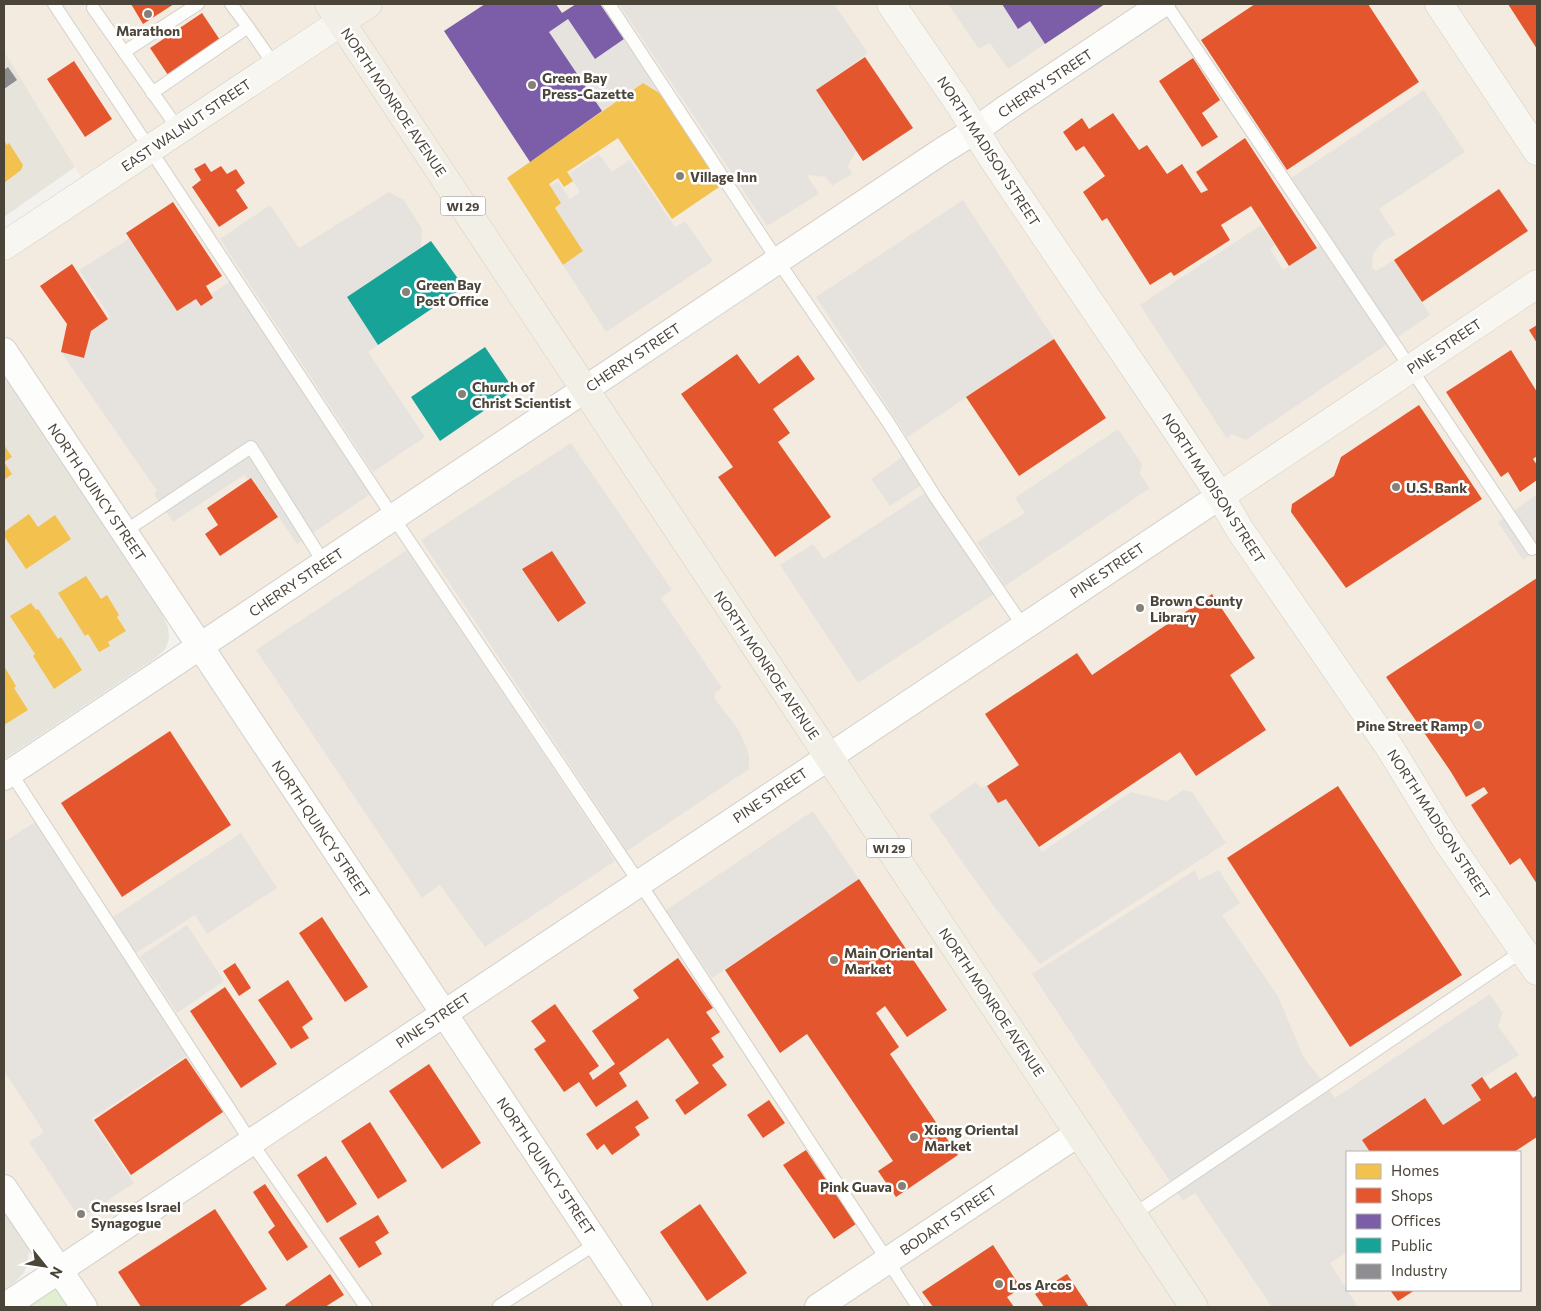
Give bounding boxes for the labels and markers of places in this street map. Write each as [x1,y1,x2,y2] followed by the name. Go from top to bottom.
[142,8,154,20] marker: Marathon
[116,22,180,39] place label: Marathon
[542,69,634,102] place label: Green Bay Press-Gazette
[526,79,538,91] marker: Green Bay Press-Gazette
[690,168,757,185] place label: Village Inn
[674,170,686,182] marker: Village Inn
[416,276,489,309] place label: Green Bay Post Office
[400,286,412,298] marker: Green Bay Post Office
[472,378,571,411] place label: Church of Christ Scientist
[456,388,468,400] marker: Church of Christ Scientist
[1406,479,1467,496] place label: U.S. Bank
[1390,481,1402,493] marker: U.S. Bank
[1150,592,1243,625] place label: Brown County Library
[1134,602,1146,614] marker: Brown County Library
[1356,717,1468,734] place label: Pine Street Ramp
[1472,719,1484,731] marker: Pine Street Ramp
[844,944,933,977] place label: Main Oriental Market
[828,954,840,966] marker: Main Oriental Market
[924,1121,1018,1154] place label: Xiong Oriental Market
[908,1131,920,1143] marker: Xiong Oriental Market
[820,1178,892,1195] place label: Pink Guava
[896,1180,908,1192] marker: Pink Guava
[91,1198,181,1231] place label: Cnesses Israel Synagogue
[75,1208,87,1220] marker: Cnesses Israel Synagogue
[1009,1276,1072,1293] place label: Los Arcos
[993,1278,1005,1290] marker: Los Arcos

